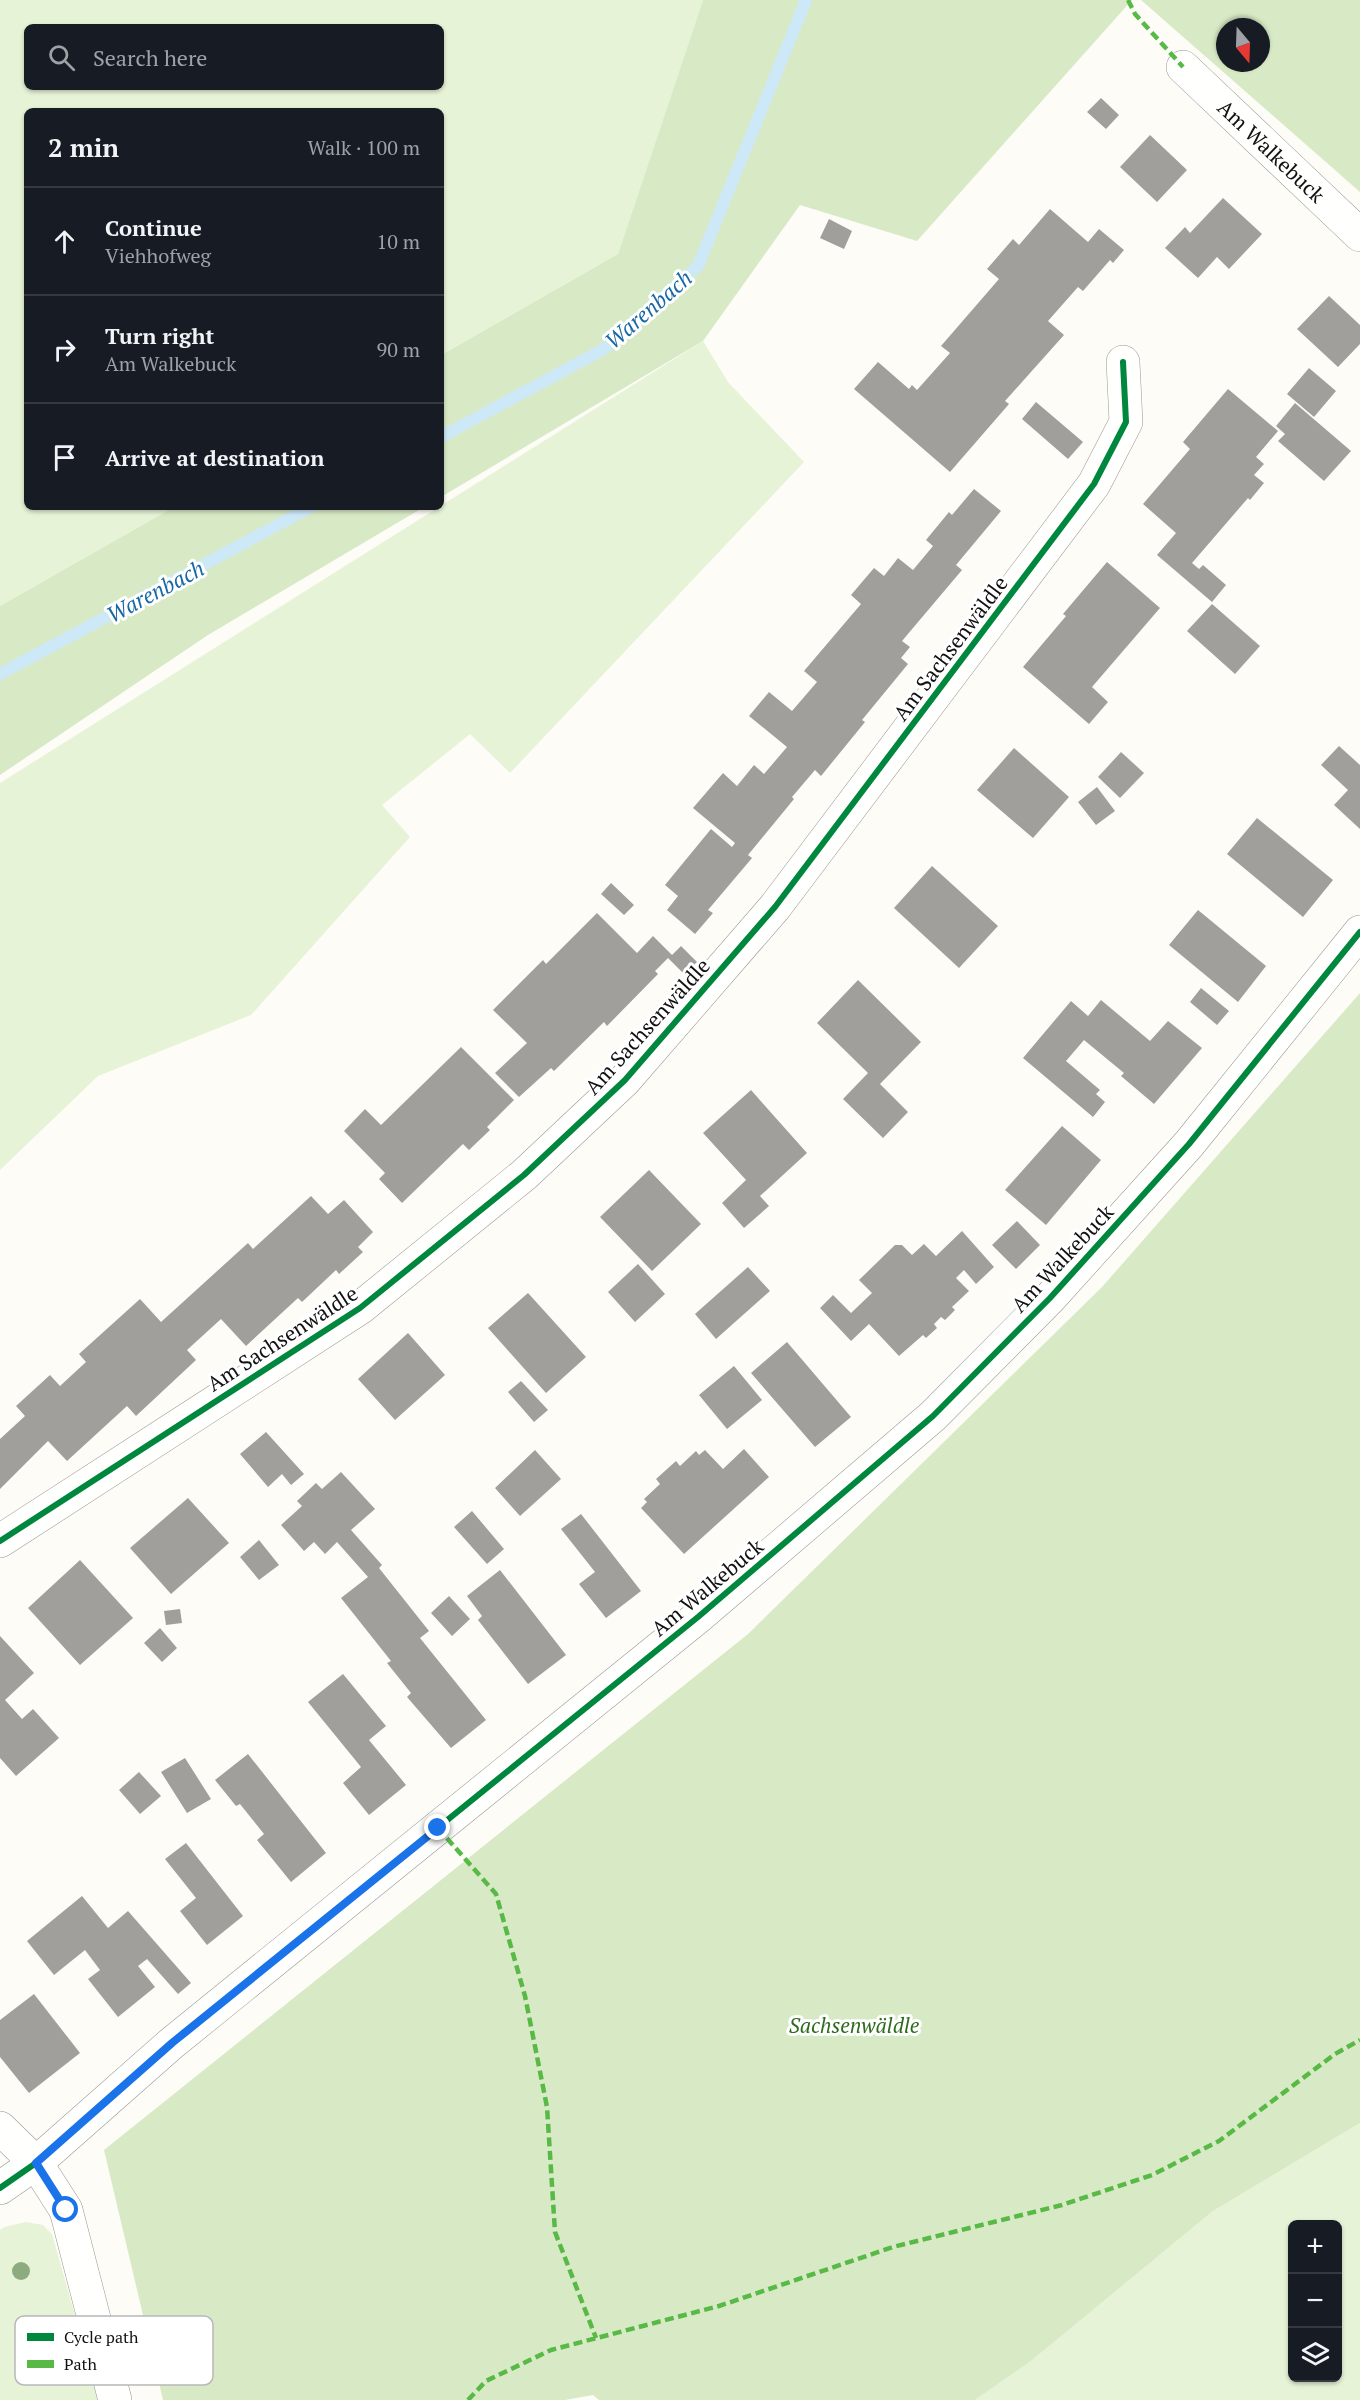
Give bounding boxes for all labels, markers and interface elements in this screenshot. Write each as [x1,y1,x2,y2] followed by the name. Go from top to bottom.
[1216,18,1270,72] north arrow
[24,24,444,90] search box
[45,41,78,74] icon: search
[93,43,207,72] text: Search here
[1212,93,1331,209] street label: Am Walkebuck
[48,130,119,164] text: 2 min
[308,134,420,161] text: Walk · 100 m
[105,213,202,242] text: Continue
[48,225,81,258] icon: ahead
[377,228,420,255] text: 10 m
[105,242,211,269] text: Viehhofweg
[598,263,698,355] water label: Warenbach
[105,321,214,350] text: Turn right
[48,333,81,366] icon: right
[377,336,420,363] text: 90 m
[105,350,236,377] text: Am Walkebuck
[48,441,81,474] icon: arrive
[105,443,324,472] text: Arrive at destination
[101,553,209,629] water label: Warenbach
[886,570,1014,726] street label: Am Sachsenwäldle
[578,952,716,1100] street label: Am Sachsenwäldle
[1005,1198,1119,1318] street label: Am Walkebuck
[201,1279,363,1397] street label: Am Sachsenwäldle
[645,1532,769,1642] street label: Am Walkebuck
[424,1814,450,1840] route end
[789,2011,920,2039] park label: Sachsenwäldle
[52,2196,78,2222] route start
[1288,2220,1342,2382] map controls
[1288,2220,1342,2274] button: +
[1288,2274,1342,2328] button: −
[15,2316,213,2385] legend
[64,2326,139,2348] text: Cycle path
[1288,2328,1342,2382] button: layers
[64,2353,98,2375] text: Path

